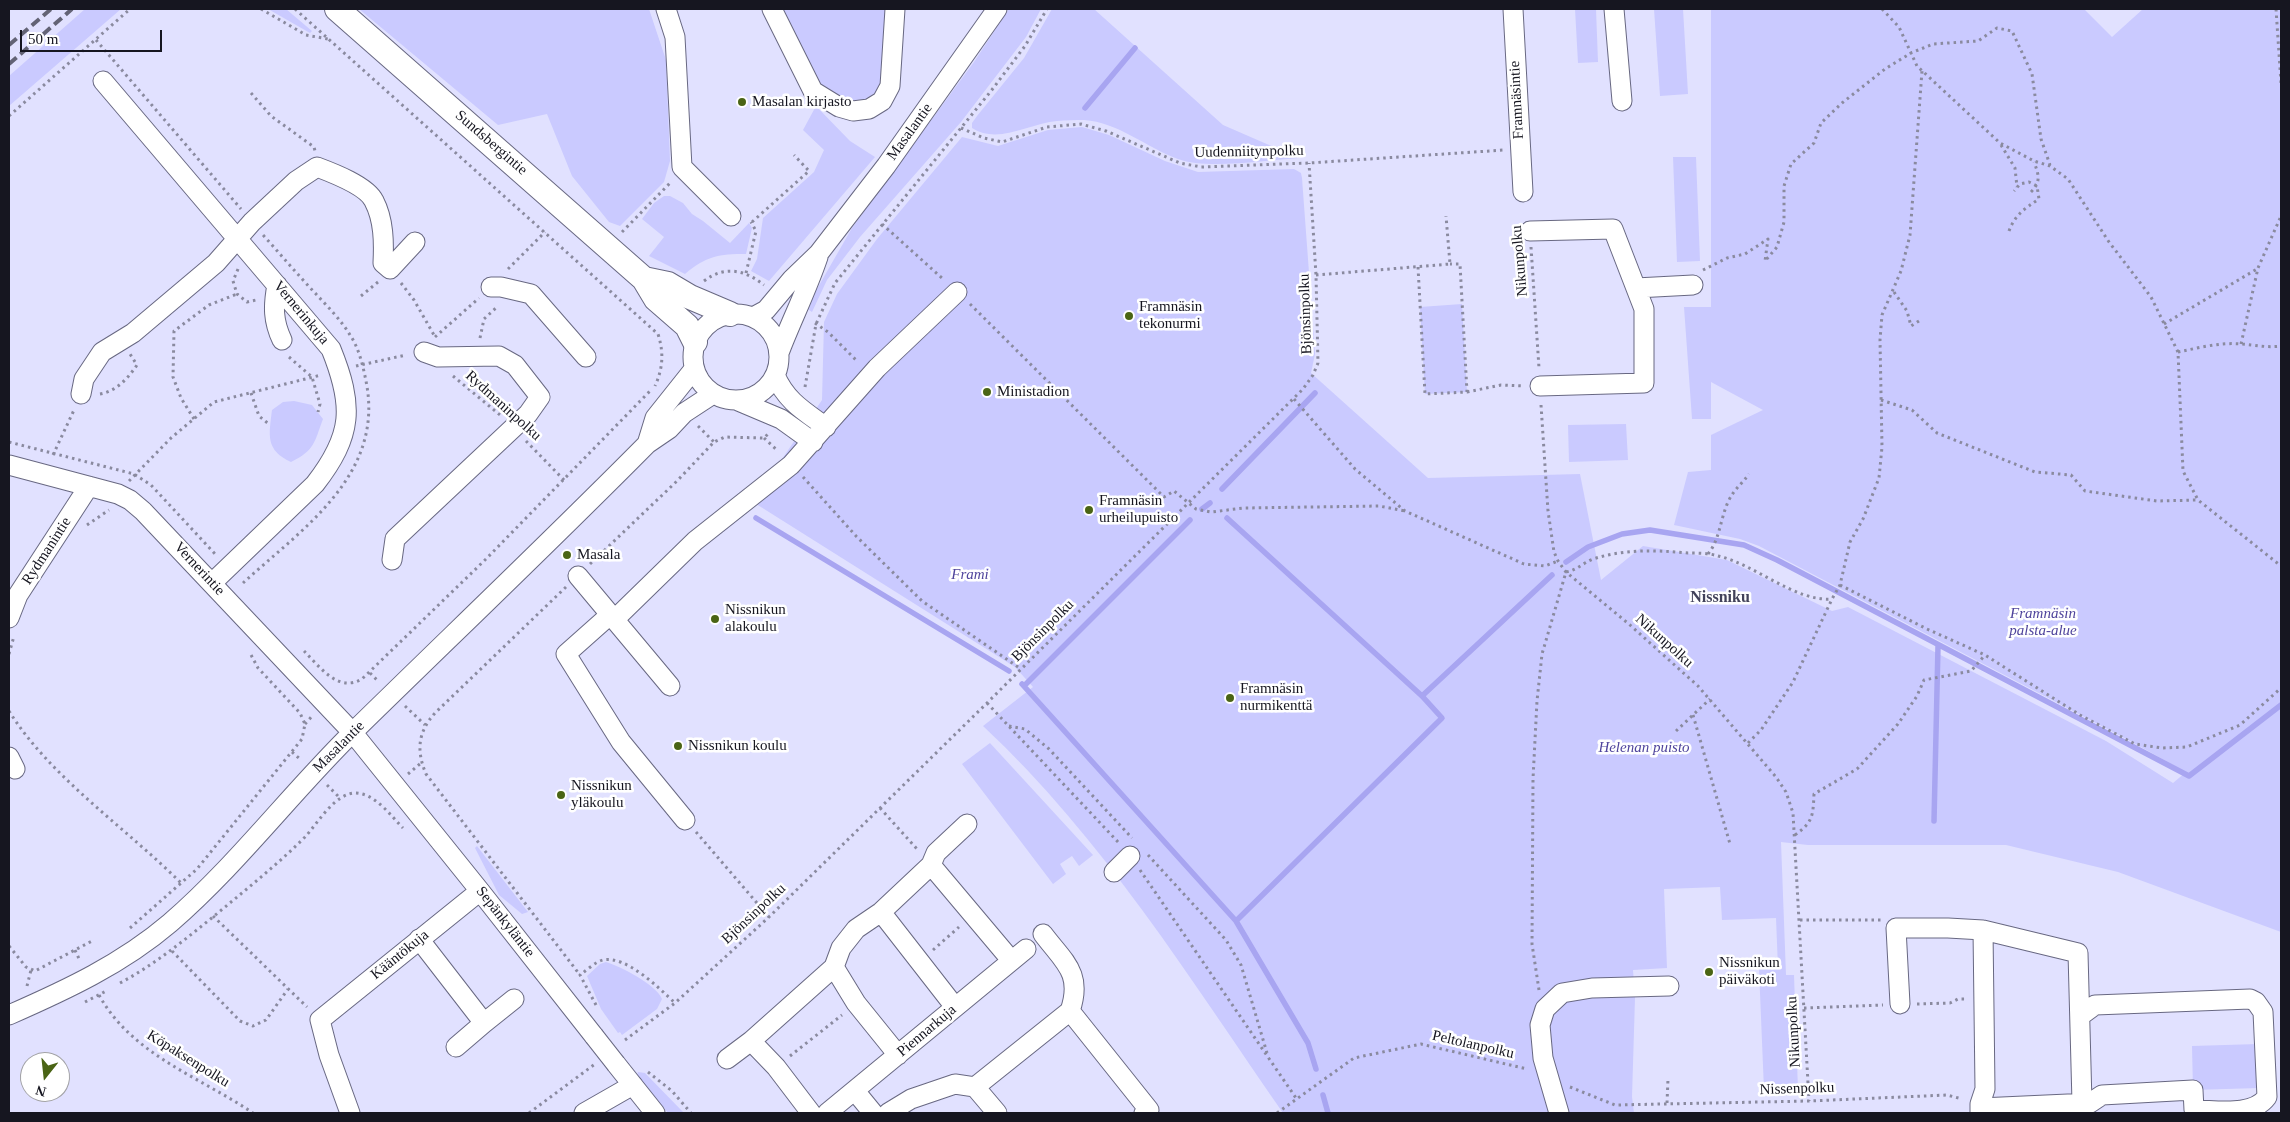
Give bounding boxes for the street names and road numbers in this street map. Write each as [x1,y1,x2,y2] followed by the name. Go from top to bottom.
[1506,60,1528,140] street label: Framnäsintie
[883,100,937,164] street label: Masalantie
[451,107,531,179] street label: Sundsbergintie
[1194,142,1304,162] street label: Uudenniitynpolku
[1508,225,1532,297] street label: Nikunpolku
[1296,273,1316,355] street label: Bjönsinpolku
[269,278,333,348] street label: Vernerinkuja
[461,367,545,445] street label: Rydmaninpolku
[19,514,75,588] street label: Rydmanintie
[170,538,228,600] street label: Vernerintie
[1008,596,1078,666] street label: Bjönsinpolku
[1631,610,1697,672] street label: Nikunpolku
[309,717,369,777] street label: Masalantie
[718,880,790,948] street label: Bjönsinpolku
[472,883,538,961] street label: Sepänkyläntie
[367,926,433,984] street label: Kääntökuja
[1783,996,1805,1068] street label: Nikunpolku
[894,1001,960,1061] street label: Piennarkuja
[143,1026,233,1092] street label: Köpaksenpolku
[1430,1027,1516,1063] street label: Peltolanpolku
[1759,1079,1835,1099] street label: Nissenpolku

